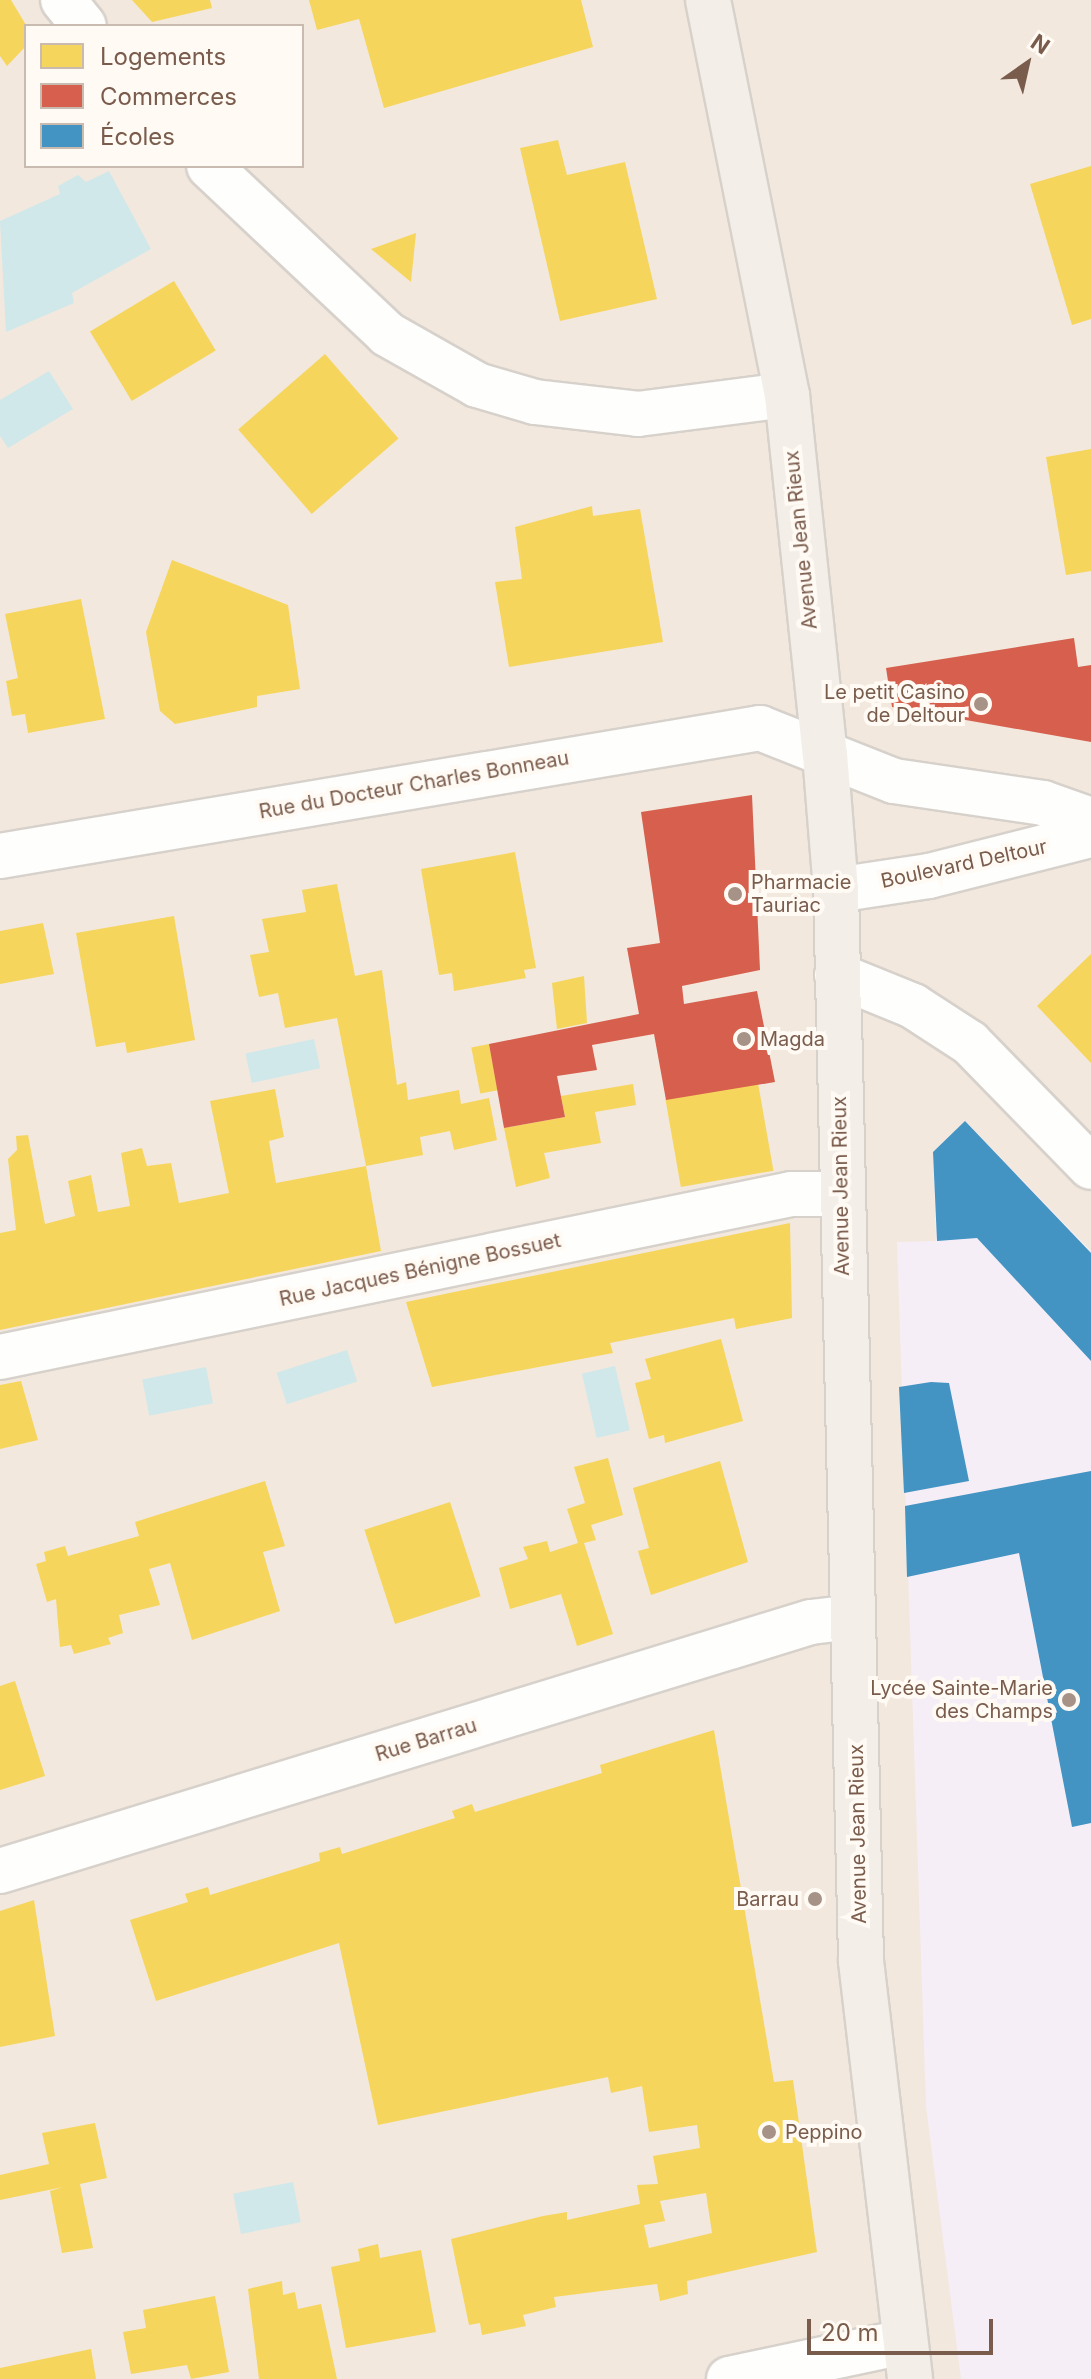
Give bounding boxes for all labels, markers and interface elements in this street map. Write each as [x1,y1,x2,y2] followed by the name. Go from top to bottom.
[24,24,304,168] legend
[987,24,1067,104] north arrow
[1026,29,1055,60] text: N
[100,42,226,71] text: Logements
[100,82,237,111] text: Commerces
[100,122,175,151] text: Écoles
[780,449,822,631] street label: Avenue Jean Rieux
[824,680,965,727] place label: Le petit Casino de Deltour
[972,695,990,713] marker: Le petit Casino de Deltour
[257,746,571,824] street label: Rue du Docteur Charles Bonneau
[879,835,1049,893] street label: Boulevard Deltour
[751,870,851,917] place label: Pharmacie Tauriac
[726,885,744,903] marker: Pharmacie Tauriac
[760,1027,825,1051] place label: Magda
[735,1030,753,1048] marker: Magda
[827,1096,855,1276] street label: Avenue Jean Rieux
[277,1228,563,1312] street label: Rue Jacques Bénigne Bossuet
[870,1676,1053,1723] place label: Lycée Sainte-Marie des Champs
[1060,1691,1078,1709] marker: Lycée Sainte-Marie des Champs
[372,1713,480,1767] street label: Rue Barrau
[844,1744,872,1924] street label: Avenue Jean Rieux
[736,1887,799,1911] place label: Barrau
[806,1890,824,1908] marker: Barrau
[785,2120,862,2144] place label: Peppino
[760,2123,778,2141] marker: Peppino
[811,2303,997,2353] scale bar
[821,2318,879,2347] text: 20 m

